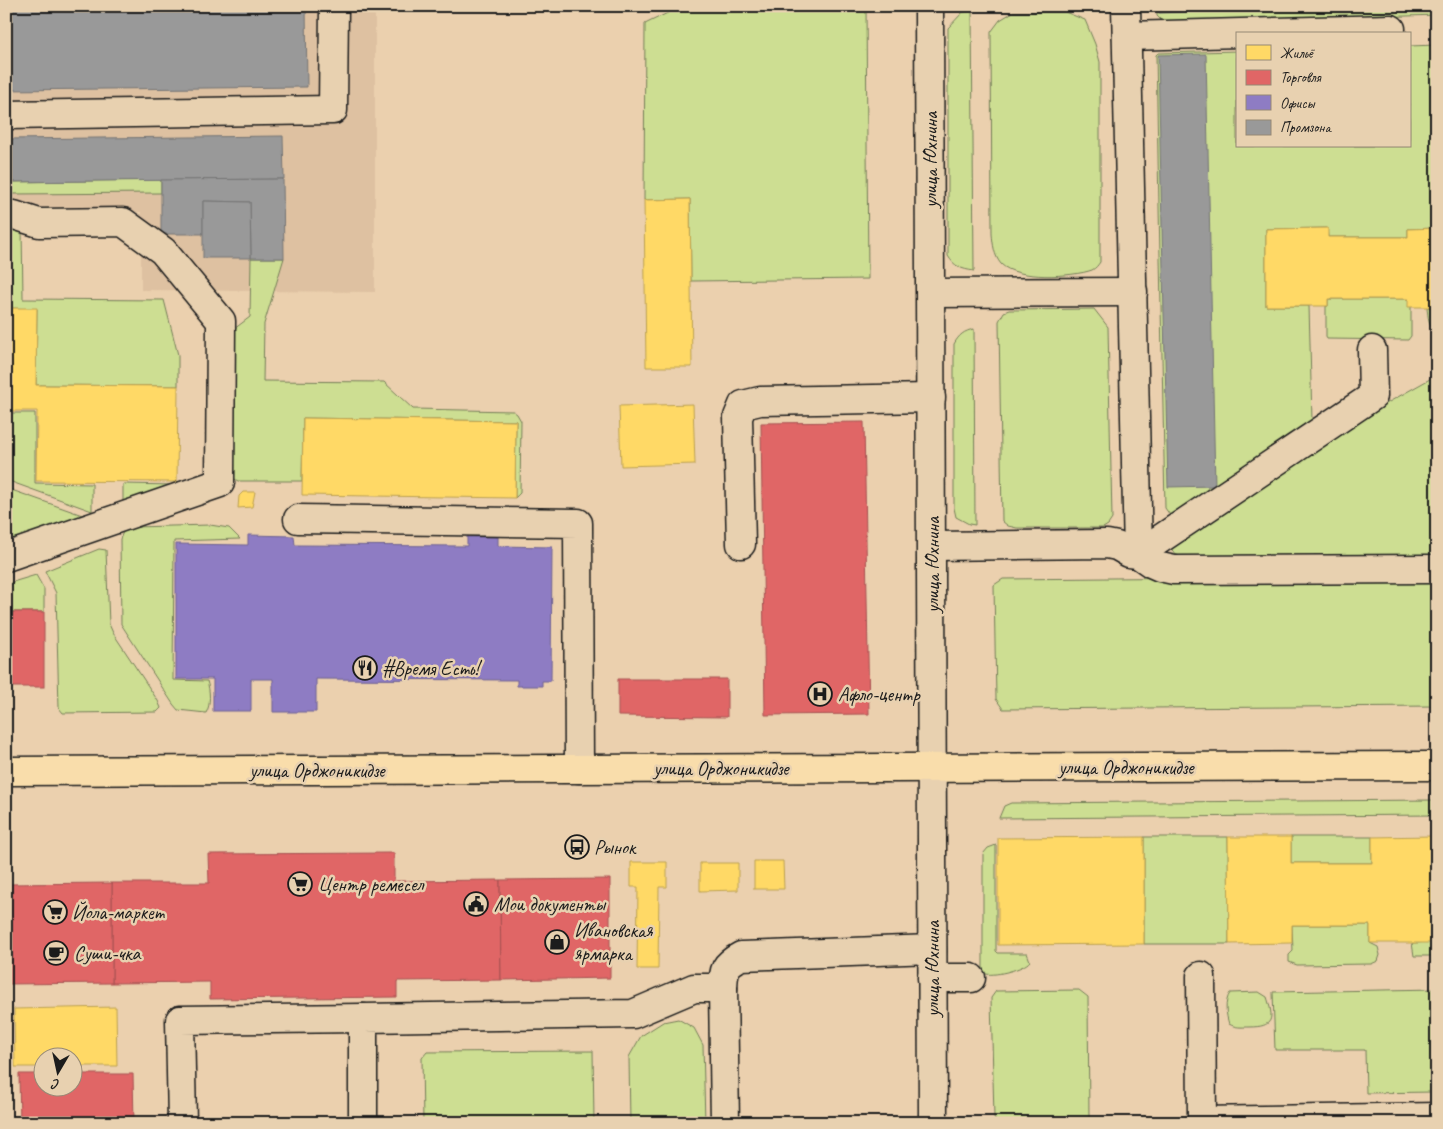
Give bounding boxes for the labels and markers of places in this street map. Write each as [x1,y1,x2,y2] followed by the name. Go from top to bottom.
[352,655,378,681] restaurant icon: #Время Есть!
[382,656,482,681] place label: #Время Есть!
[807,681,833,707] hospital icon: Афло-центр
[838,682,921,707] place label: Афло-центр
[564,834,590,860] bus stop icon: Рынок
[594,835,637,860] place label: Рынок
[287,871,313,897] supermarket icon: Центр ремесел
[318,872,425,897] place label: Центр ремесел
[463,891,489,917] public building icon: Мои документы
[494,892,607,917] place label: Мои документы
[42,899,68,925] supermarket icon: Йола-маркет
[72,900,165,925] place label: Йола-маркет
[574,918,653,966] place label: Ивановская ярмарка
[544,929,570,955] shop icon: Ивановская ярмарка
[43,940,69,966] cafe icon: Суши-чка
[74,941,142,966] place label: Суши-чка

